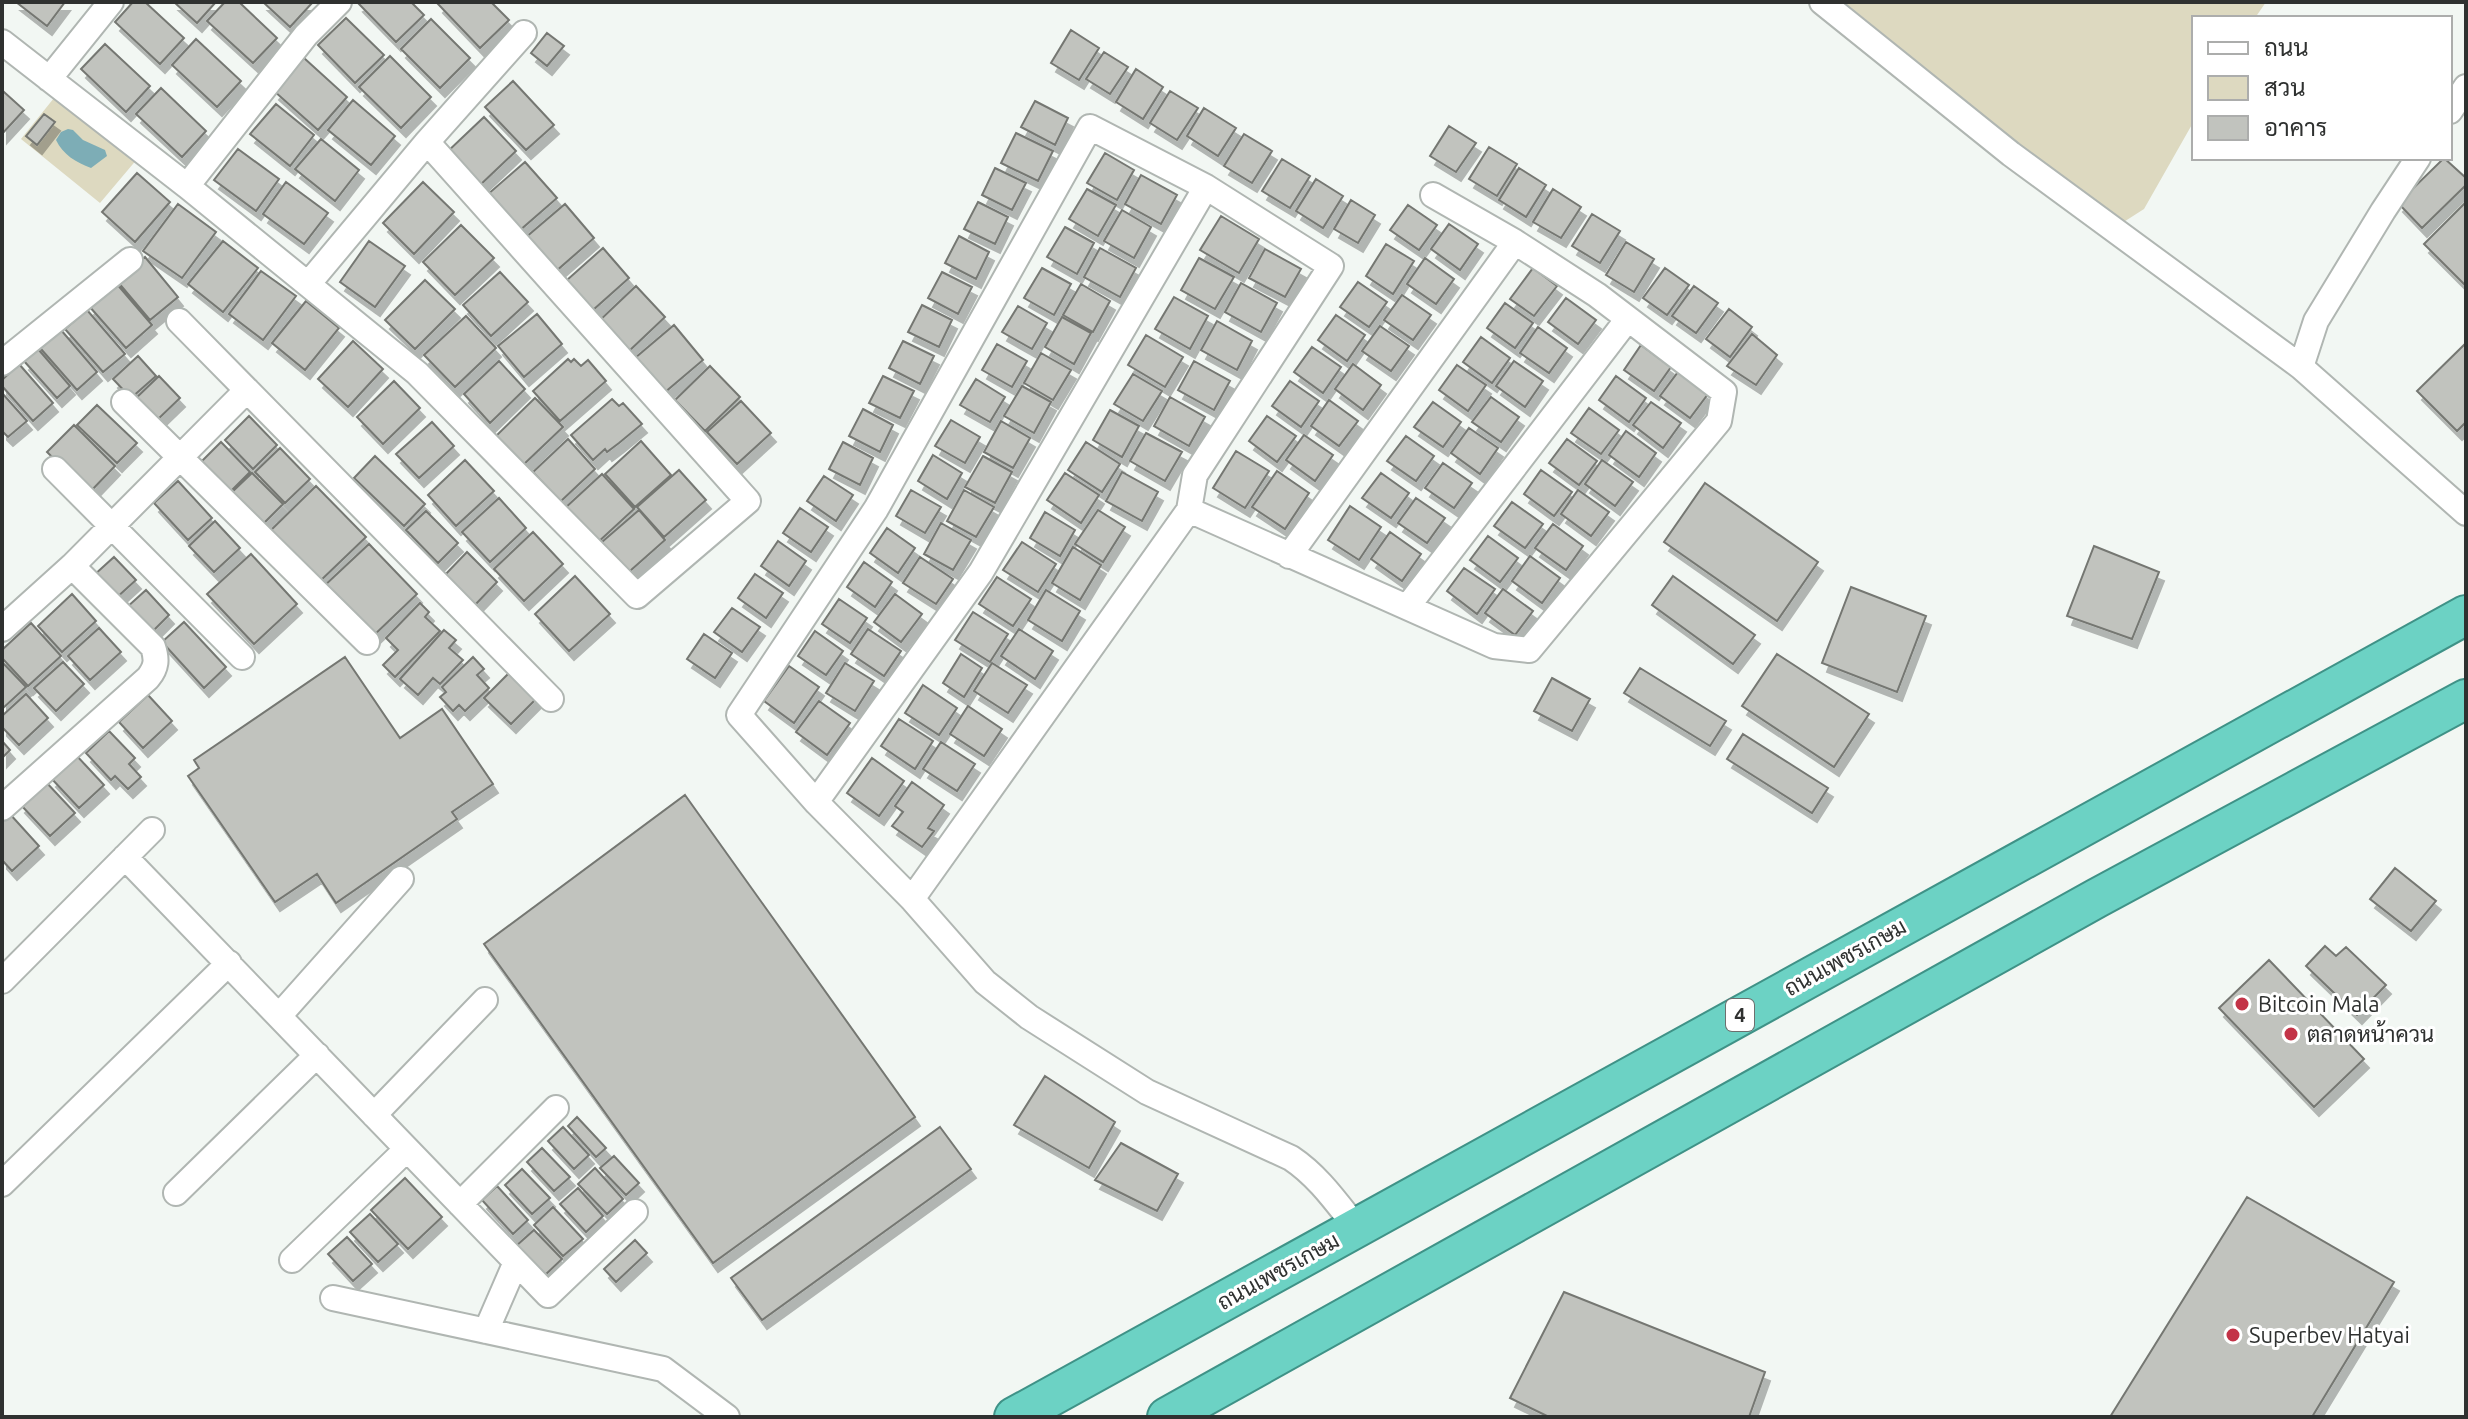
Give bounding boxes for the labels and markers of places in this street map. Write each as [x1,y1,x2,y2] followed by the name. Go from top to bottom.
[2258,991,2379,1016] place label: Bitcoin Mala
[2233,995,2251,1013] marker: Bitcoin Mala
[2307,1020,2434,1046] place label: ตลาดหน้าควน
[2282,1025,2300,1043] marker: ตลาดหน้าควน
[2249,1322,2410,1347] place label: Superbev Hatyai
[2224,1326,2242,1344] marker: Superbev Hatyai

